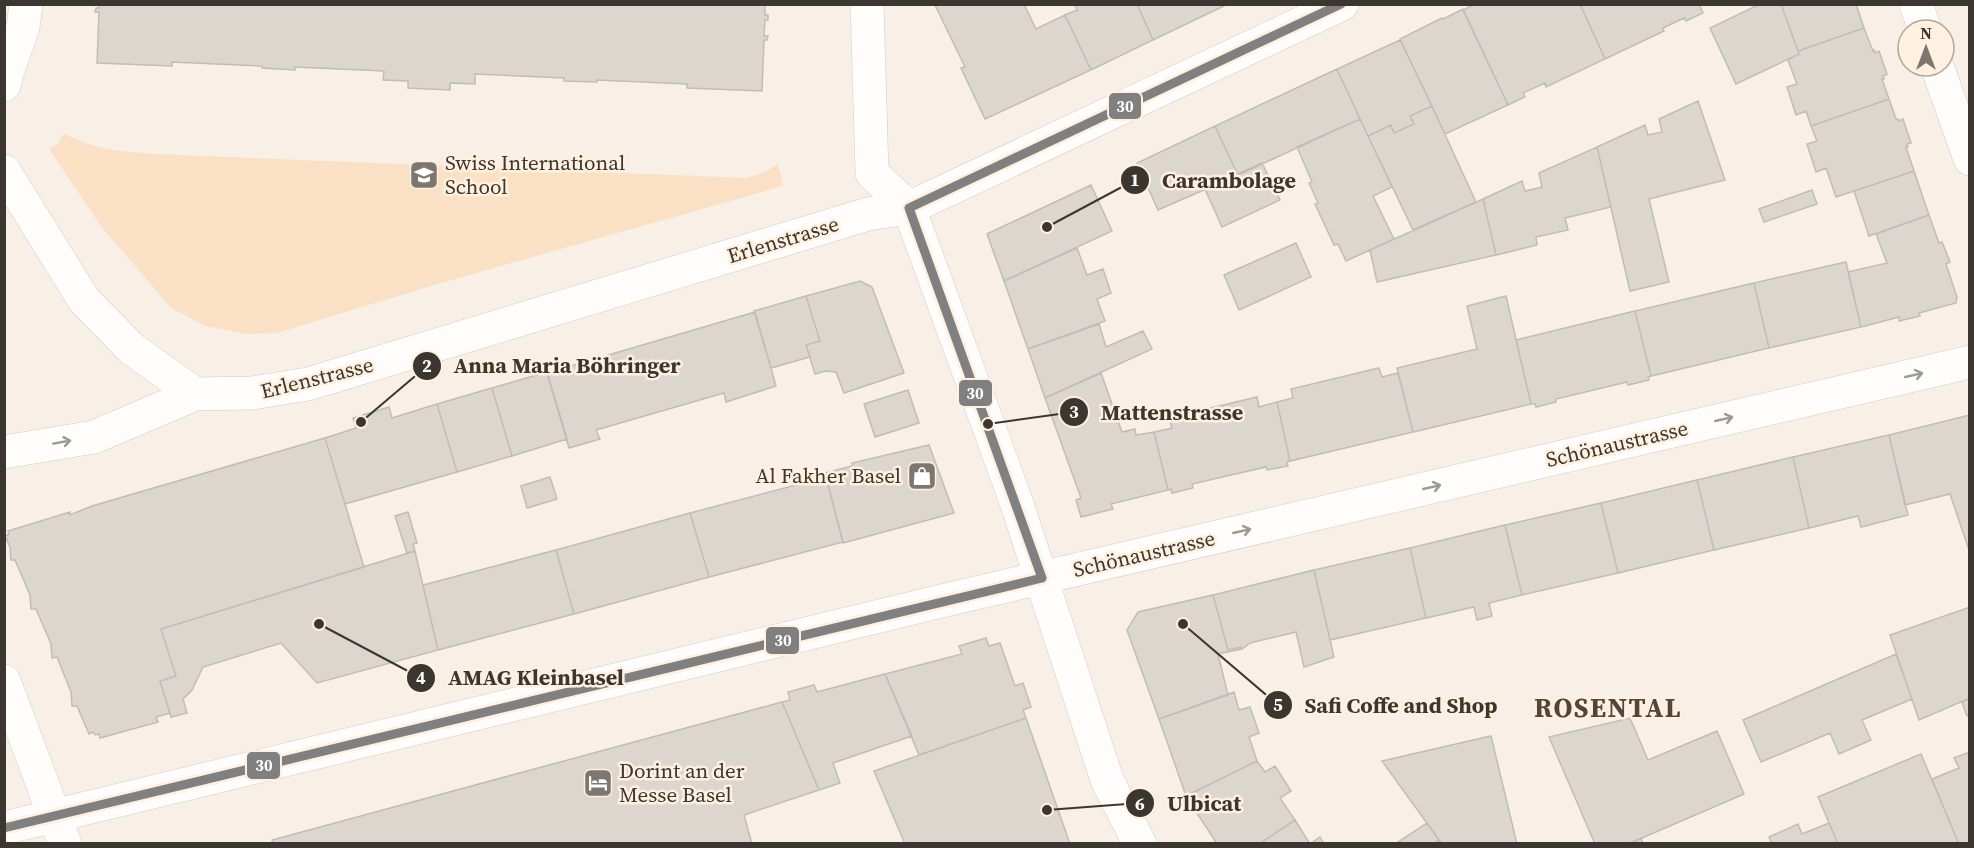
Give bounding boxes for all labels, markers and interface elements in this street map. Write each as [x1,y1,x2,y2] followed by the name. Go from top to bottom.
[1896,18,1956,78] north arrow
[1920,22,1932,44] text: N
[1108,92,1142,120] line badge: 30
[1116,95,1134,117] text: 30
[445,148,625,201] place label: Swiss International School
[408,159,440,191] school or university icon: Swiss International School
[1120,160,1308,200] callout: Carambolage
[1162,165,1296,195] text: Carambolage
[1130,167,1140,192] text: 1
[724,209,842,270] street label: Erlenstrasse
[412,346,693,386] callout: Anna Maria Böhringer
[257,350,376,406] street label: Erlenstrasse
[453,350,681,380] text: Anna Maria Böhringer
[422,353,432,378] text: 2
[1904,369,1923,380] one-way arrow
[958,379,993,407] line badge: 30
[966,382,984,404] text: 30
[1059,392,1255,432] callout: Mattenstrasse
[1101,397,1243,427] text: Mattenstrasse
[1069,399,1079,424] text: 3
[1543,413,1691,474] street label: Schönaustrasse
[1714,413,1733,425] one-way arrow
[52,436,72,447] one-way arrow
[906,460,938,492] shop icon: Al Fakher Basel
[756,461,901,490] place label: Al Fakher Basel
[1421,481,1441,492] one-way arrow
[1070,523,1218,584] street label: Schönaustrasse
[1232,525,1251,536] one-way arrow
[765,626,800,655] line badge: 30
[774,629,792,651] text: 30
[406,658,636,698] callout: AMAG Kleinbasel
[448,662,624,692] text: AMAG Kleinbasel
[416,665,426,690] text: 4
[1263,685,1510,725] callout: Safi Coffe and Shop
[1534,689,1682,726] district label: ROSENTAL
[1304,690,1498,720] text: Safi Coffe and Shop
[1273,692,1283,717] text: 5
[246,751,281,780] line badge: 30
[255,754,273,776] text: 30
[619,756,745,809] place label: Dorint an der Messe Basel
[582,767,614,799] hotel icon: Dorint an der Messe Basel
[1125,783,1253,823] callout: Ulbicat
[1167,788,1242,818] text: Ulbicat
[1135,791,1145,816] text: 6

